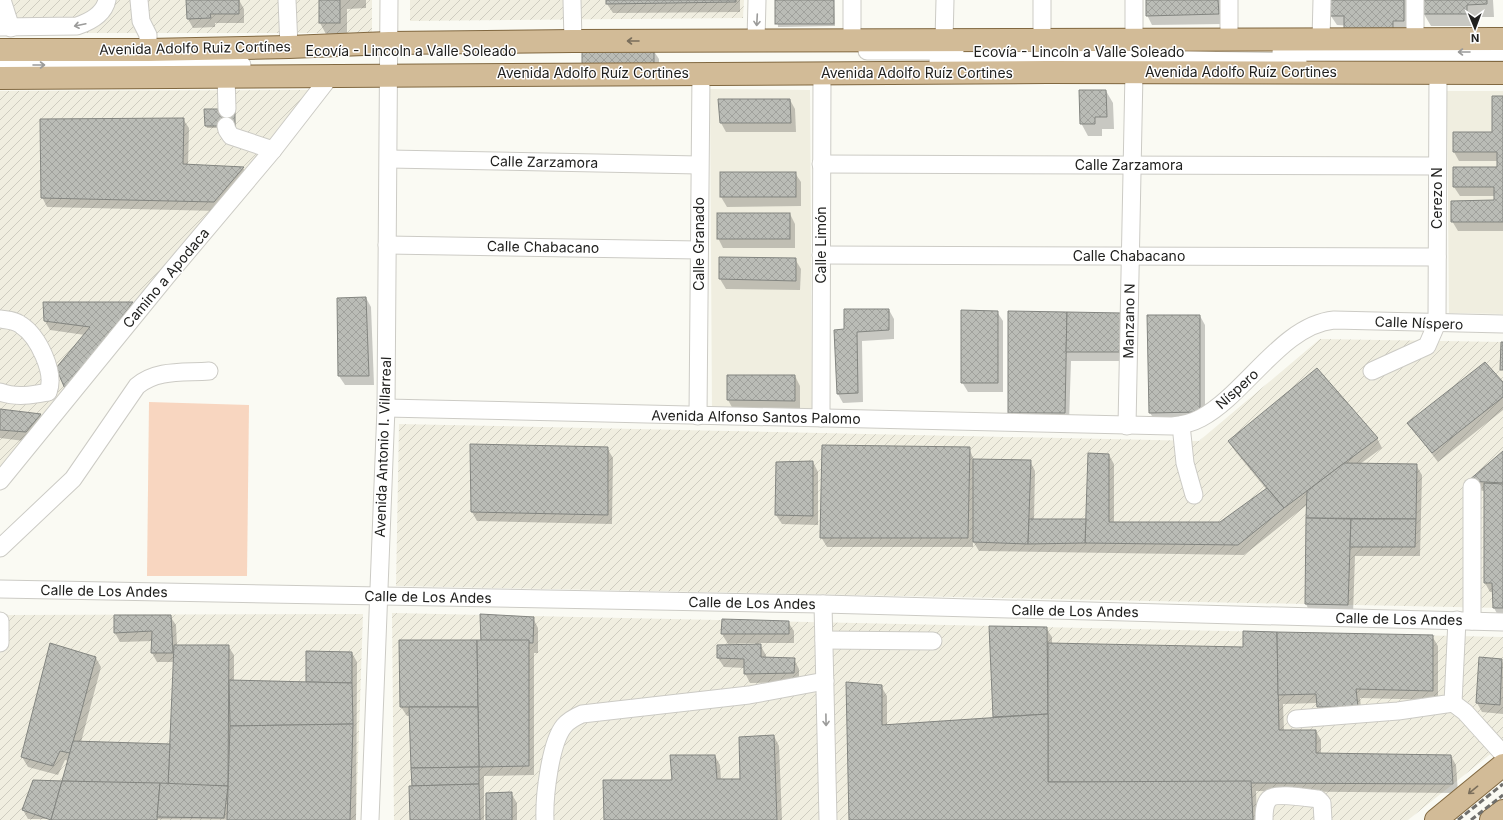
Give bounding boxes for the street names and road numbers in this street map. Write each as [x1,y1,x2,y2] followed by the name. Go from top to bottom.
[99,37,291,58] street label: Avenida Adolfo Ruiz Cortínes
[306,42,516,59] street label: Ecovía - Lincoln a Valle Soleado
[974,43,1184,60] street label: Ecovía - Lincoln a Valle Soleado
[1145,63,1337,80] street label: Avenida Adolfo Ruíz Cortines
[497,64,689,81] street label: Avenida Adolfo Ruíz Cortines
[821,64,1013,81] street label: Avenida Adolfo Ruíz Cortines
[490,152,598,171] street label: Calle Zarzamora
[1075,156,1183,173] street label: Calle Zarzamora
[1428,167,1445,229] street label: Cerezo N
[690,197,707,291] street label: Calle Granado
[812,206,829,284] street label: Calle Limón
[119,224,212,331] street label: Camino a Apodaca
[487,237,599,256] street label: Calle Chabacano
[1073,247,1185,264] street label: Calle Chabacano
[1119,283,1138,359] street label: Manzano N
[1375,312,1464,333] street label: Calle Níspero
[371,356,394,538] street label: Avenida Antonio I. Villarreal
[1212,365,1261,412] street label: Níspero
[651,406,861,427] street label: Avenida Alfonso Santos Palomo
[40,581,168,600] street label: Calle de Los Andes
[364,587,492,606] street label: Calle de Los Andes
[688,593,816,612] street label: Calle de Los Andes
[1011,601,1139,620] street label: Calle de Los Andes
[1335,609,1463,628] street label: Calle de Los Andes

